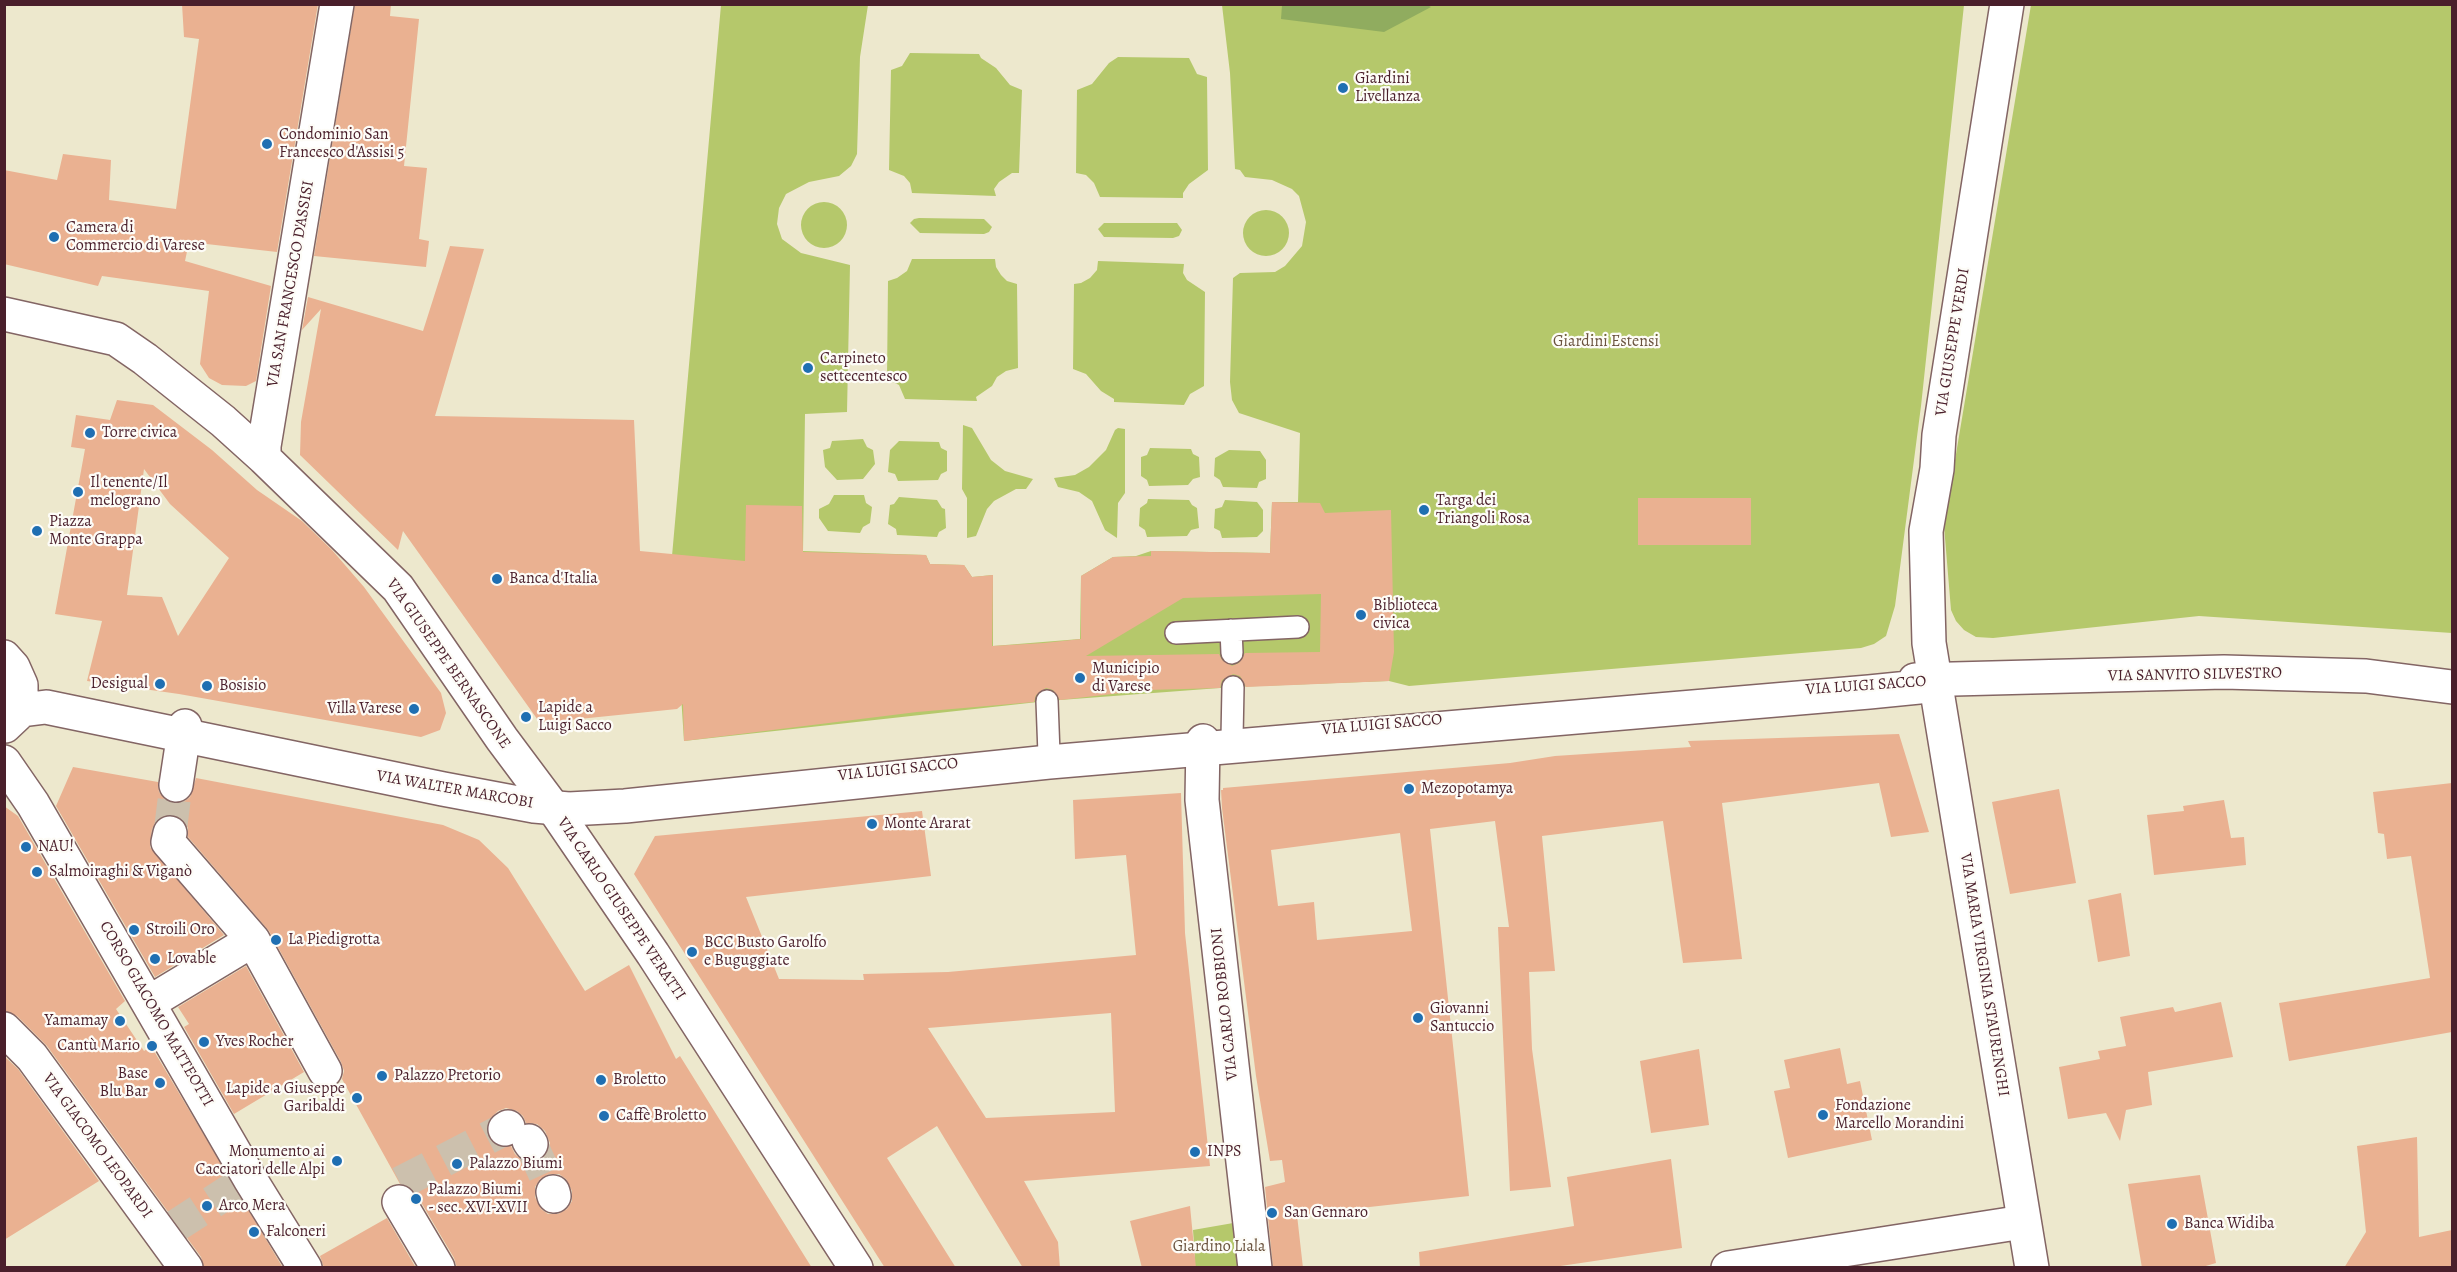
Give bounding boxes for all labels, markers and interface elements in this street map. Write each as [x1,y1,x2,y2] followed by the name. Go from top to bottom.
[1355,69,1421,107] place label: Giardini Livellanza
[1336,81,1350,95] marker: Giardini Livellanza
[279,125,404,163] place label: Condominio San Francesco d'Assisi 5
[260,137,274,151] marker: Condominio San Francesco d'Assisi 5
[263,179,319,389] street label: VIA SAN FRANCESCO D'ASSISI
[66,218,205,256] place label: Camera di Commercio di Varese
[47,230,61,244] marker: Camera di Commercio di Varese
[1932,267,1974,417] street label: VIA GIUSEPPE VERDI
[1553,332,1659,352] park label: Giardini Estensi
[820,349,907,387] place label: Carpineto settecentesco
[801,361,815,375] marker: Carpineto settecentesco
[102,423,177,443] place label: Torre civica
[83,426,97,440] marker: Torre civica
[90,473,167,511] place label: Il tenente/Il melograno
[71,485,85,499] marker: Il tenente/Il melograno
[1436,491,1530,529] place label: Targa dei Triangoli Rosa
[1417,503,1431,517] marker: Targa dei Triangoli Rosa
[49,512,143,550] place label: Piazza Monte Grappa
[30,524,44,538] marker: Piazza Monte Grappa
[509,569,598,589] place label: Banca d'Italia
[490,572,504,586] marker: Banca d'Italia
[382,575,514,753] street label: VIA GIUSEPPE BERNASCONE
[1373,596,1438,634] place label: Biblioteca civica
[1354,608,1368,622] marker: Biblioteca civica
[1092,659,1159,697] place label: Municipio di Varese
[2108,664,2282,686] street label: VIA SANVITO SILVESTRO
[1073,671,1087,685] marker: Municipio di Varese
[1805,672,1927,700] street label: VIA LUIGI SACCO
[91,674,148,694] place label: Desigual
[219,676,266,696] place label: Bosisio
[153,677,167,691] marker: Desigual
[200,679,214,693] marker: Bosisio
[538,698,612,736] place label: Lapide a Luigi Sacco
[327,699,402,719] place label: Villa Varese
[407,702,421,716] marker: Villa Varese
[519,710,533,724] marker: Lapide a Luigi Sacco
[1321,710,1443,740] street label: VIA LUIGI SACCO
[837,754,959,786] street label: VIA LUIGI SACCO
[375,767,535,813] street label: VIA WALTER MARCOBI
[1421,779,1513,799] place label: Mezopotamya
[1402,782,1416,796] marker: Mezopotamya
[553,814,689,1004] street label: VIA CARLO GIUSEPPE VERATTI
[884,814,971,834] place label: Monte Ararat
[865,817,879,831] marker: Monte Ararat
[38,837,74,857] place label: NAU!
[19,840,33,854] marker: NAU!
[1955,852,2013,1098] street label: VIA MARIA VIRGINIA STAURENGHI
[49,862,192,882] place label: Salmoiraghi & Viganò
[30,865,44,879] marker: Salmoiraghi & Viganò
[95,918,217,1110] street label: CORSO GIACOMO MATTEOTTI
[146,920,215,940] place label: Stroili Oro
[127,923,141,937] marker: Stroili Oro
[1207,927,1243,1081] street label: VIA CARLO ROBBIONI
[288,930,380,950] place label: La Piedigrotta
[269,933,283,947] marker: La Piedigrotta
[704,933,826,971] place label: BCC Busto Garolfo e Buguggiate
[685,945,699,959] marker: BCC Busto Garolfo e Buguggiate
[167,949,216,969] place label: Lovable
[148,952,162,966] marker: Lovable
[1430,999,1494,1037] place label: Giovanni Santuccio
[45,1011,108,1031] place label: Yamamay
[1411,1011,1425,1025] marker: Giovanni Santuccio
[113,1014,127,1028] marker: Yamamay
[216,1032,294,1052] place label: Yves Rocher
[197,1035,211,1049] marker: Yves Rocher
[57,1036,140,1056] place label: Cantù Mario
[145,1039,159,1053] marker: Cantù Mario
[100,1064,148,1102] place label: Base Blu Bar
[394,1066,501,1086] place label: Palazzo Pretorio
[375,1069,389,1083] marker: Palazzo Pretorio
[38,1070,156,1222] street label: VIA GIACOMO LEOPARDI
[613,1070,666,1090] place label: Broletto
[594,1073,608,1087] marker: Broletto
[153,1076,167,1090] marker: Base Blu Bar
[226,1079,345,1117] place label: Lapide a Giuseppe Garibaldi
[350,1091,364,1105] marker: Lapide a Giuseppe Garibaldi
[1835,1096,1964,1134] place label: Fondazione Marcello Morandini
[616,1106,707,1126] place label: Caffè Broletto
[1816,1108,1830,1122] marker: Fondazione Marcello Morandini
[597,1109,611,1123] marker: Caffè Broletto
[195,1142,325,1180] place label: Monumento ai Cacciatori delle Alpi
[1207,1142,1242,1162] place label: INPS
[1188,1145,1202,1159] marker: INPS
[330,1154,344,1168] marker: Monumento ai Cacciatori delle Alpi
[469,1154,563,1174] place label: Palazzo Biumi
[450,1157,464,1171] marker: Palazzo Biumi
[428,1180,528,1218] place label: Palazzo Biumi - sec. XVI-XVII
[409,1192,423,1206] marker: Palazzo Biumi - sec. XVI-XVII
[219,1196,285,1216] place label: Arco Mera
[200,1199,214,1213] marker: Arco Mera
[1284,1203,1368,1223] place label: San Gennaro
[1265,1206,1279,1220] marker: San Gennaro
[2184,1214,2274,1234] place label: Banca Widiba
[2165,1217,2179,1231] marker: Banca Widiba
[266,1222,326,1242] place label: Falconeri
[247,1225,261,1239] marker: Falconeri
[1173,1237,1265,1257] park label: Giardino Liala

